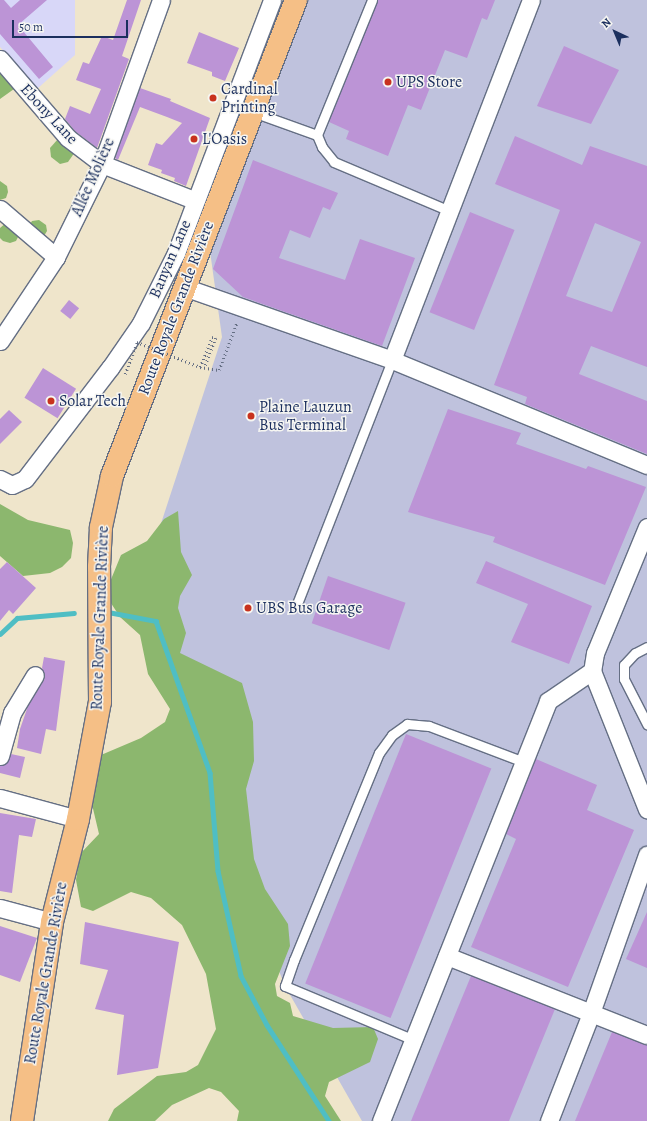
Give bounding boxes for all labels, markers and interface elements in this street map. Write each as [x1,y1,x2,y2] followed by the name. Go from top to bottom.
[14,12,130,38] scale bar
[595,12,635,52] north arrow
[598,15,614,31] text: N
[19,19,43,35] text: 50 m
[396,72,462,92] place label: UPS Store
[383,77,393,87] marker: UPS Store
[221,79,278,117] place label: Cardinal Printing
[16,80,82,148] street label: Ebony Lane
[208,93,218,103] marker: Cardinal Printing
[202,129,247,149] place label: L'Oasis
[189,134,199,144] marker: L'Oasis
[67,135,119,219] street label: Allée Molière
[145,217,195,301] street label: Banyan Lane
[134,218,218,398] street label: Route Royale Grande Rivière
[59,391,126,411] place label: Solar Tech
[46,396,56,406] marker: Solar Tech
[259,397,352,435] place label: Plaine Lauzun Bus Terminal
[246,411,256,421] marker: Plaine Lauzun Bus Terminal
[87,525,113,711] street label: Route Royale Grande Rivière
[256,598,362,618] place label: UBS Bus Garage
[243,603,253,613] marker: UBS Bus Garage
[21,880,71,1066] street label: Route Royale Grande Rivière

